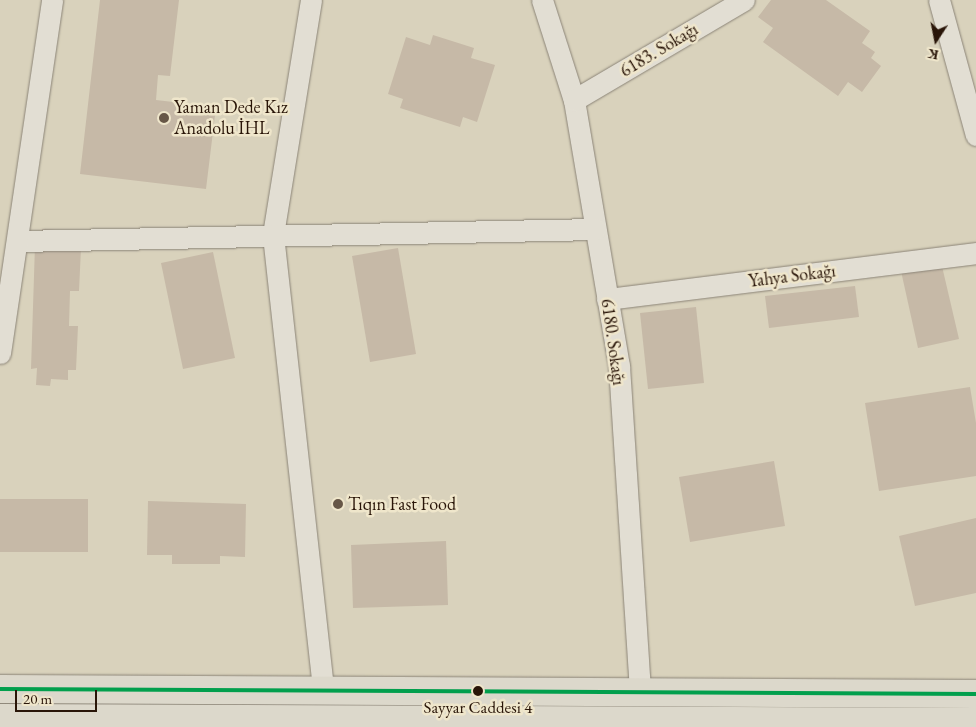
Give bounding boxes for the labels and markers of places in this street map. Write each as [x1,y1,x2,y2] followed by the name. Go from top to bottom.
[174,97,288,140] place label: Yaman Dede Kız Anadolu İHL
[158,112,170,124] marker: Yaman Dede Kız Anadolu İHL
[348,493,456,515] place label: Tıqın Fast Food
[332,498,344,510] marker: Tıqın Fast Food
[473,686,483,696] marker: Sayyar Caddesi 4
[424,698,532,718] place label: Sayyar Caddesi 4

